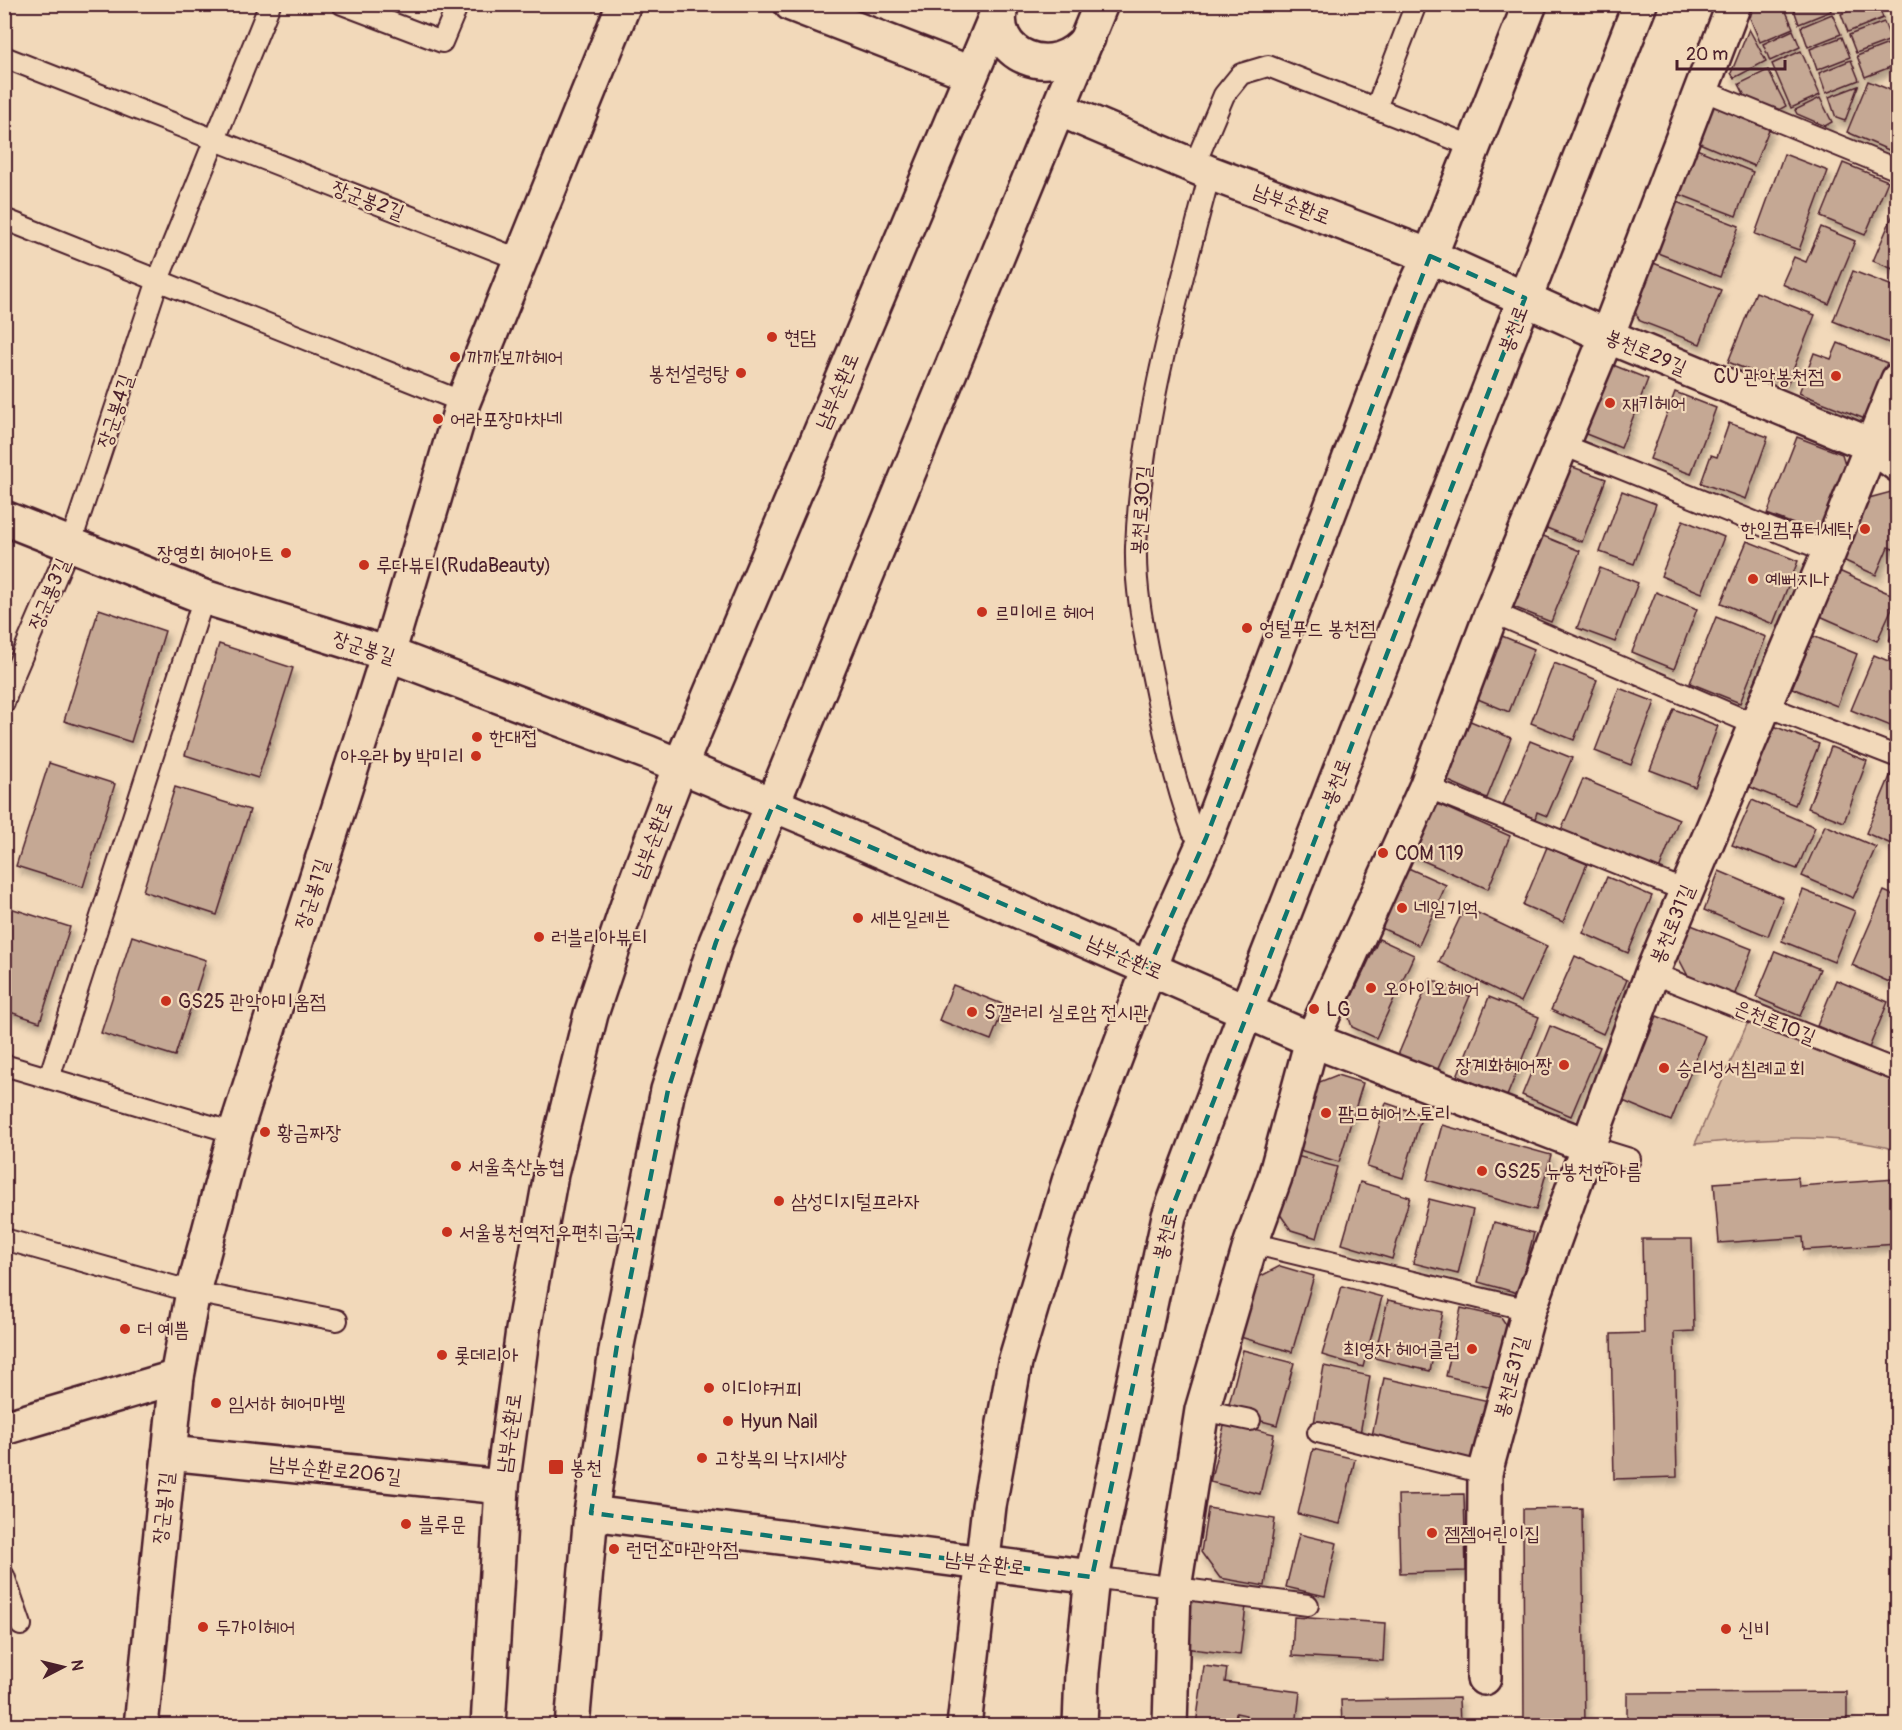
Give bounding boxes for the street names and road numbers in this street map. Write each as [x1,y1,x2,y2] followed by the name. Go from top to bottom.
[328,175,408,225] street label: 장군봉2길
[1250,178,1334,230] street label: 남부순환로
[1493,302,1533,356] street label: 봉천로
[1602,324,1690,380] street label: 봉천로29길
[810,349,864,433] street label: 남부순환로
[91,371,139,451] street label: 장군봉4길
[1125,465,1157,555] street label: 봉천로30길
[23,554,75,634] street label: 장군봉3길
[330,625,398,669] street label: 장군봉길
[1316,755,1356,809] street label: 봉천로
[626,798,678,882] street label: 남부순환로
[289,856,335,932] street label: 장군봉1길
[1644,881,1700,967] street label: 봉천로31길
[1083,929,1167,985] street label: 남부순환로
[1731,994,1819,1050] street label: 은천로10길
[1147,1210,1183,1262] street label: 봉천로
[1488,1334,1534,1420] street label: 봉천로31길
[491,1391,527,1475] street label: 남부순환로
[268,1451,402,1489] street label: 남부순환로206길
[147,1471,179,1545] street label: 장군봉1길
[944,1546,1026,1580] street label: 남부순환로

